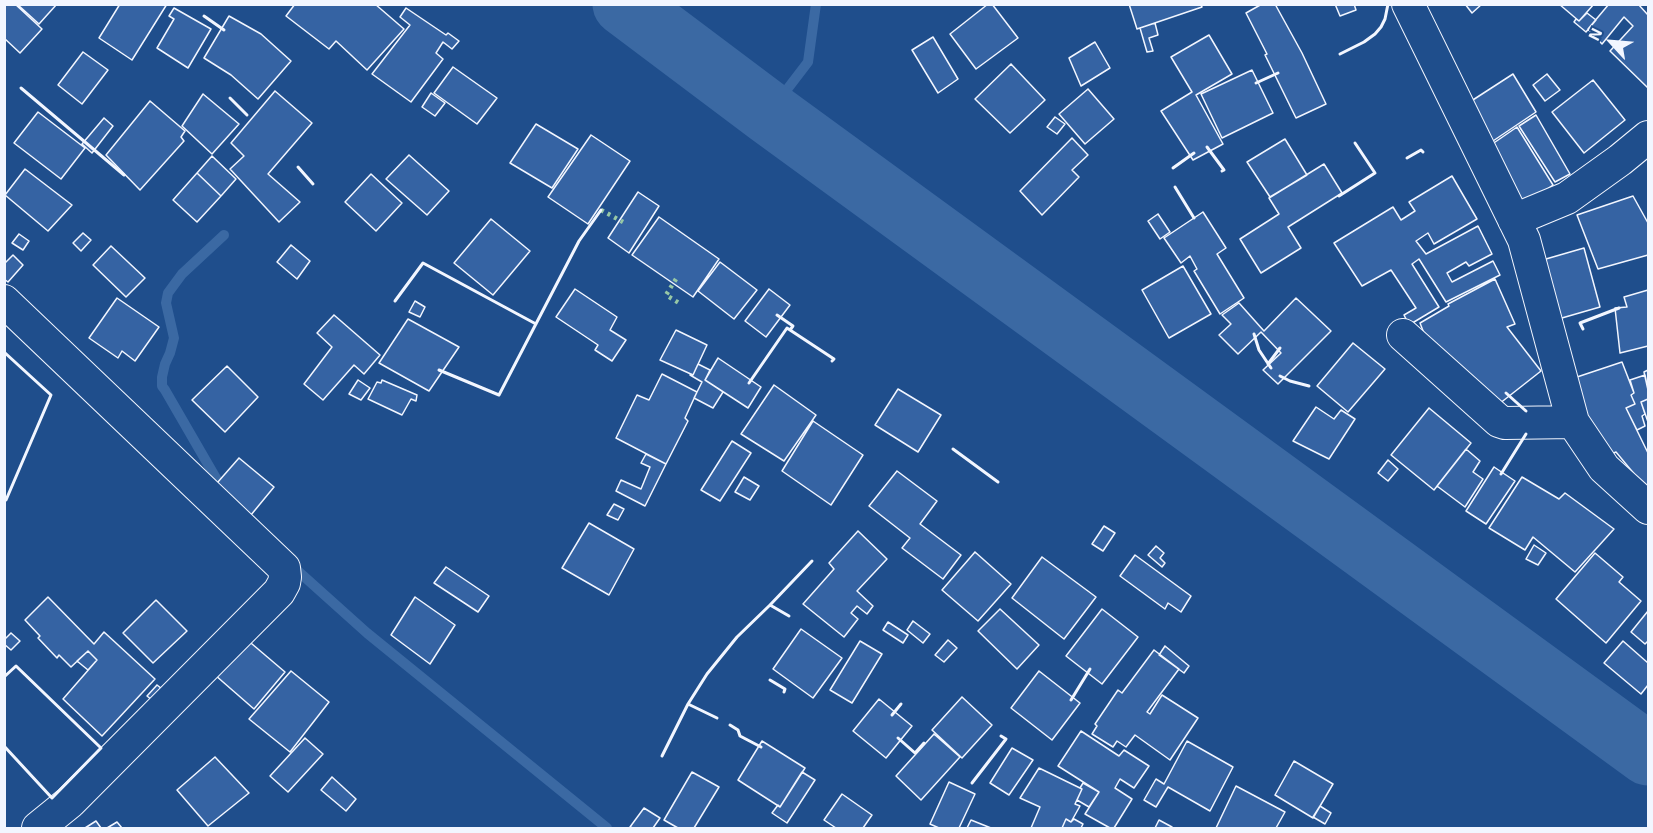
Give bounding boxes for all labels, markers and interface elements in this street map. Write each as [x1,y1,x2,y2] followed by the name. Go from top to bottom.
[1581,12,1641,72] north arrow
[1583,25,1605,43] text: N

